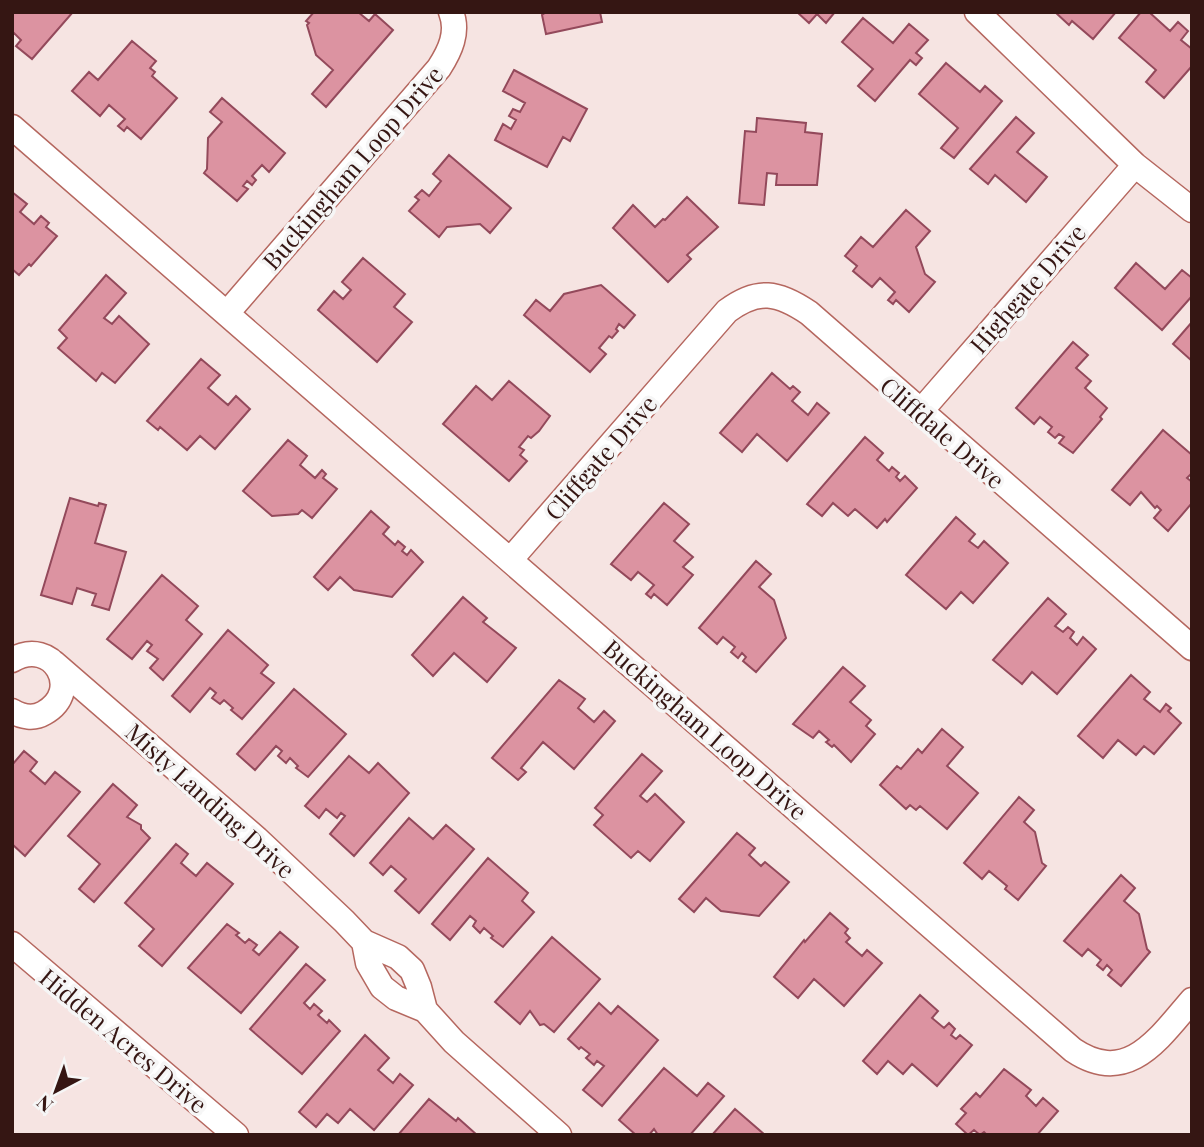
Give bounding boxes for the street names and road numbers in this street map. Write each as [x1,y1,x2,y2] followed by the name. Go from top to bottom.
[255,58,449,276] street label: Buckingham Loop Drive
[962,217,1092,359] street label: Highgate Drive
[874,369,1012,495] street label: Cliffdale Drive
[537,388,663,526] street label: Cliffgate Drive
[597,632,815,826] street label: Buckingham Loop Drive
[119,715,303,885] street label: Misty Landing Drive
[34,960,214,1120] street label: Hidden Acres Drive

